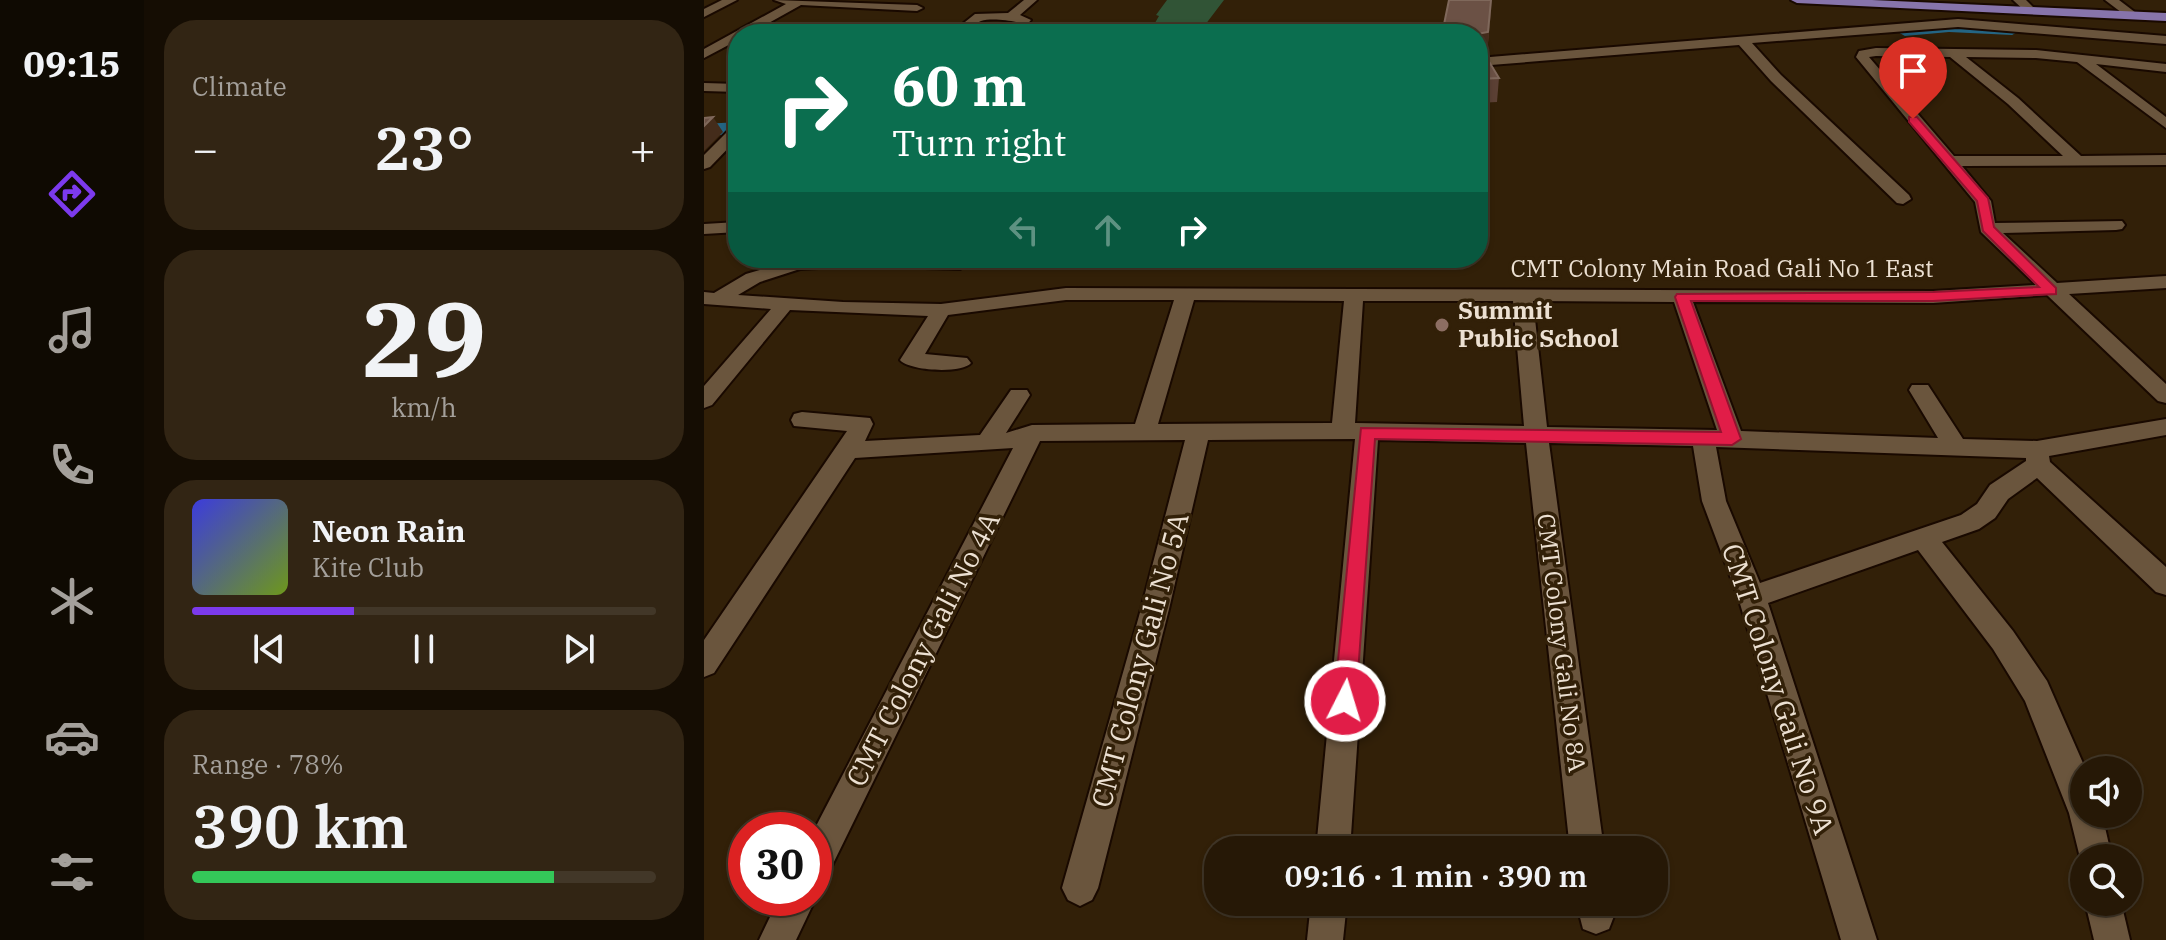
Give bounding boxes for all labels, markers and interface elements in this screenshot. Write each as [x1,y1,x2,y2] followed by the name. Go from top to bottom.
[1879,37,1947,119] pin
[23,40,121,87] text: 09:15
[892,49,1027,121] text: 60 m
[1891,49,1935,93] icon: arrive
[760,56,864,160] icon: right
[192,69,287,103] text: Climate
[374,108,474,187] text: 23°
[892,119,1066,166] text: Turn right
[192,120,218,177] text: −
[630,120,656,177] text: +
[44,166,100,222] icon: directions
[1002,208,1046,252] icon: left
[1086,208,1130,252] icon: ahead
[1170,208,1214,252] icon: right
[1510,252,1934,284] street label: CMT Colony Main Road Gali No 1 East
[362,270,486,406] text: 29
[1458,294,1619,354] place label: Summit Public School
[44,302,100,358] icon: music
[1433,316,1451,334] marker: Summit Public School
[391,390,457,424] text: km/h
[44,437,100,493] icon: phone
[837,505,1008,792] street label: CMT Colony Gali No 4A
[1082,508,1197,811] street label: CMT Colony Gali No 5A
[312,511,466,550] text: Neon Rain
[1530,512,1594,775] street label: CMT Colony Gali No 8A
[1714,539,1843,839] street label: CMT Colony Gali No 9A
[312,550,424,584] text: Kite Club
[44,573,100,629] icon: climate
[247,627,291,671] icon: previous
[402,627,446,671] icon: pause
[557,627,601,671] icon: next
[1303,659,1387,743] position arrow
[44,709,100,765] icon: car
[192,747,344,781] text: Range · 78%
[2070,756,2142,916] map controls
[2070,756,2142,828] button: sound
[192,786,408,865] text: 390 km
[728,812,832,916] speed limit sign: 30
[44,844,100,900] icon: filters
[2070,844,2142,916] button: search
[1285,856,1587,895] text: 09:16 · 1 min · 390 m

